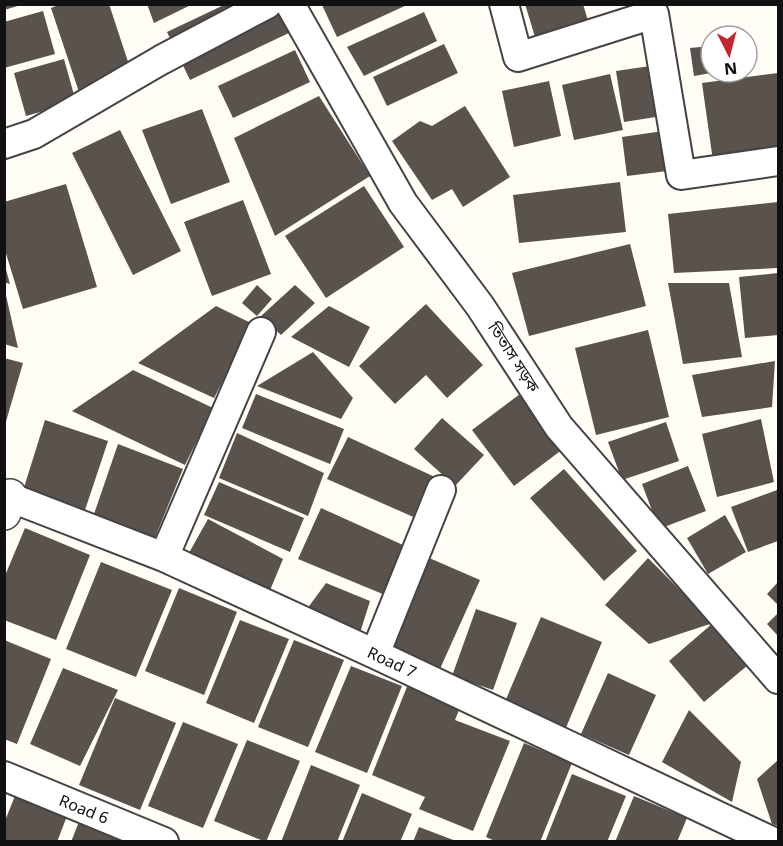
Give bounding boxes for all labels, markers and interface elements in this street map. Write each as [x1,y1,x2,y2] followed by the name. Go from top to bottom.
[699,24,759,84] north arrow
[723,55,738,79] text: N
[481,318,544,398] street label: তিতাস সড়ক
[363,643,419,685] street label: Road 7
[55,791,111,831] street label: Road 6

